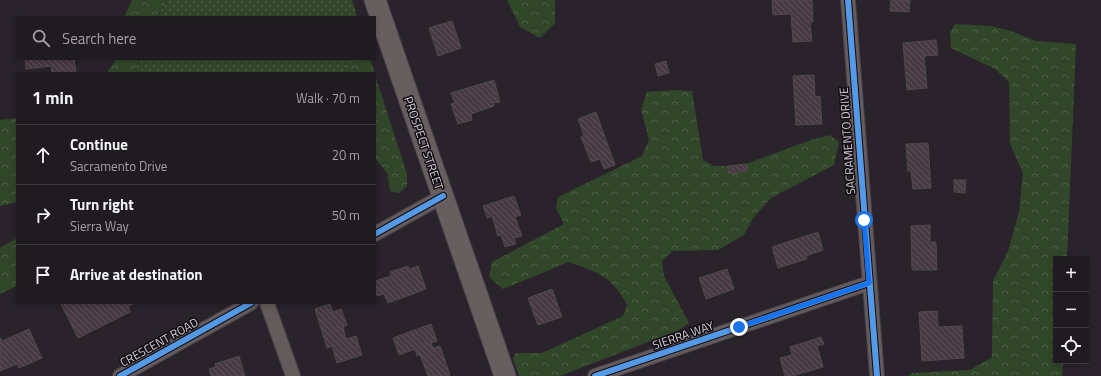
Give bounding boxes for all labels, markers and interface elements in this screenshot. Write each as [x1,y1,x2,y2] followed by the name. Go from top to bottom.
[16,16,376,60] search box
[30,27,52,49] icon: search
[62,27,136,50] text: Search here
[32,85,73,111] text: 1 min
[834,86,860,195] street label: SACRAMENTO DRIVE
[296,88,360,108] text: Walk · 70 m
[399,94,449,193] street label: PROSPECT STREET
[70,133,128,156] text: Continue
[32,144,54,166] icon: ahead
[332,145,360,165] text: 20 m
[70,156,167,176] text: Sacramento Drive
[70,193,134,216] text: Turn right
[32,204,54,226] icon: right
[332,205,360,225] text: 50 m
[855,211,873,229] route start
[70,216,129,236] text: Sierra Way
[1053,256,1089,364] map controls
[1053,256,1089,292] button: +
[70,263,203,286] text: Arrive at destination
[32,264,54,286] icon: arrive
[1053,292,1089,328] button: −
[116,312,202,371] street label: CRESCENT ROAD
[650,315,717,354] street label: SIERRA WAY
[730,318,748,336] route end
[1053,328,1089,364] button: locate

